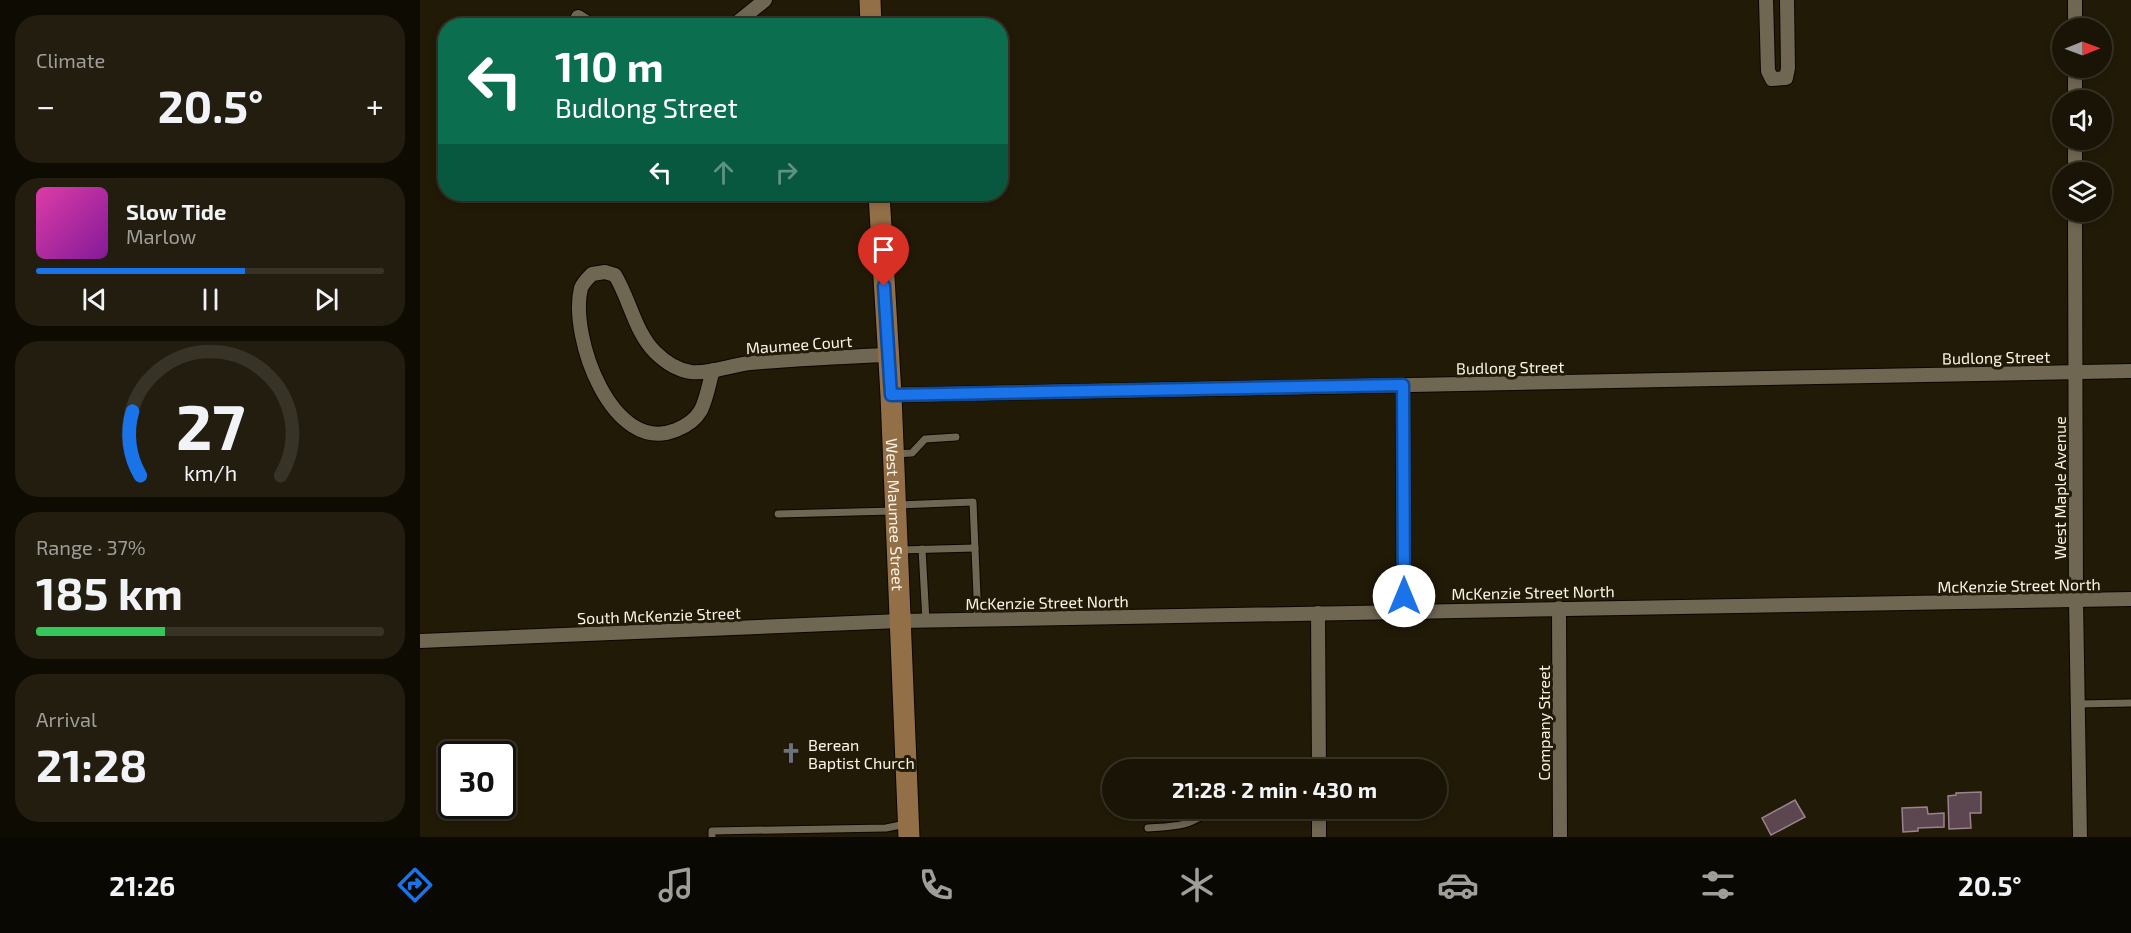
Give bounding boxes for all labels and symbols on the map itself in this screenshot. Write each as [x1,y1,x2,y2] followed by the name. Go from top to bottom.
[2052,18,2112,78] north arrow
[858,224,909,286] pin
[745,331,853,357] street label: Maumee Court
[1942,347,2050,367] street label: Budlong Street
[1456,357,1564,377] street label: Budlong Street
[2050,416,2069,560] street label: West Maple Avenue
[883,438,908,591] street label: West Maumee Street
[1372,564,1436,628] position arrow
[1937,574,2101,596] street label: McKenzie Street North
[1451,581,1615,603] street label: McKenzie Street North
[965,591,1129,613] street label: McKenzie Street North
[577,603,741,627] street label: South McKenzie Street
[1534,665,1553,781] street label: Company Street
[808,735,915,772] place label: Berean Baptist Church
[438,741,516,819] speed limit sign: 30
[779,741,803,765] church icon: Berean Baptist Church

